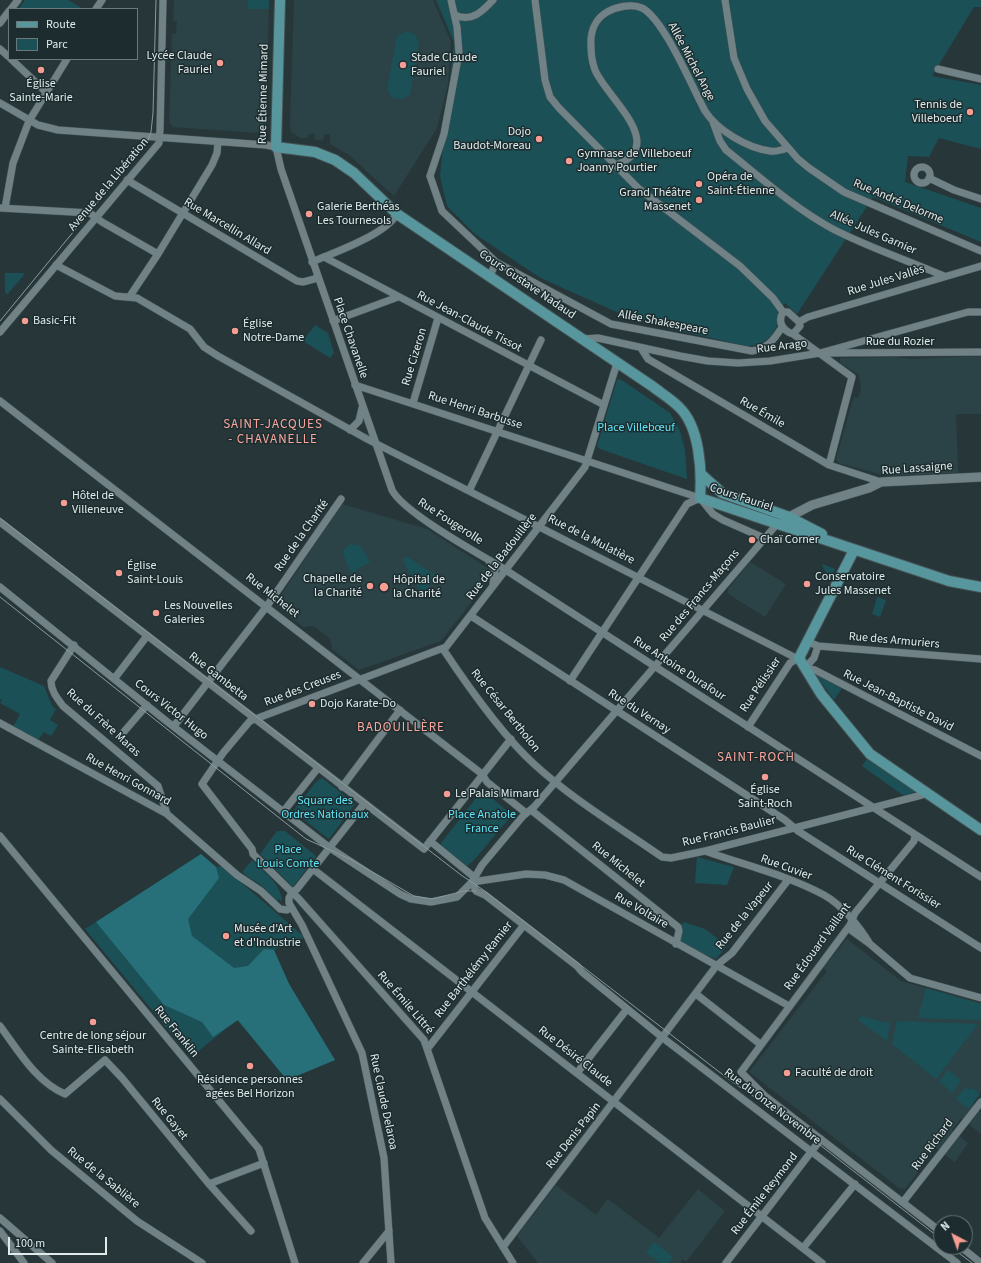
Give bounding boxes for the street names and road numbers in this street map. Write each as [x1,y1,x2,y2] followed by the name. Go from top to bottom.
[664,20,718,104] street label: Allée Michel Ange
[256,44,272,144] street label: Rue Étienne Mimard
[66,136,152,234] street label: Avenue de la Libération
[851,176,945,228] street label: Rue André Delorme
[181,195,273,259] street label: Rue Marcellin Allard
[828,208,918,258] street label: Allée Jules Garnier
[476,247,578,323] street label: Cours Gustave Nadaud
[846,262,926,300] street label: Rue Jules Vallès
[414,288,524,356] street label: Rue Jean-Claude Tissot
[329,296,371,380] street label: Place Chavanelle
[617,307,709,339] street label: Allée Shakespeare
[399,326,431,388] street label: Rue Cizeron
[866,335,934,349] street label: Rue du Rozier
[756,337,808,357] street label: Rue Arago
[426,389,524,433] street label: Rue Henri Barbusse
[737,394,787,432] street label: Rue Émile
[881,459,953,479] street label: Rue Lassaigne
[708,481,774,515] street label: Cours Fauriel
[415,496,485,548] street label: Rue Fougerolle
[272,497,332,575] street label: Rue de la Charité
[464,511,540,603] street label: Rue de la Badouillère
[545,512,637,568] street label: Rue de la Mulatière
[657,547,743,645] street label: Rue des Francs-Maçons
[242,571,302,621] street label: Rue Michelet
[848,630,940,652] street label: Rue des Armuriers
[630,634,728,704] street label: Rue Antoine Durafour
[185,649,251,705] street label: Rue Gambetta
[737,655,785,715] street label: Rue Pélissier
[467,667,543,755] street label: Rue César Bertholon
[840,667,956,735] street label: Rue Jean-Baptiste David
[263,668,343,710] street label: Rue des Creuses
[131,677,211,743] street label: Cours Victor Hugo
[63,686,143,760] street label: Rue du Frère Maras
[605,686,673,738] street label: Rue du Vernay
[83,751,173,809] street label: Rue Henri Gonnard
[681,813,777,851] street label: Rue Francis Baulier
[588,839,648,891] street label: Rue Michelet
[843,843,943,913] street label: Rue Clément Forissier
[758,852,814,884] street label: Rue Cuvier
[713,879,777,953] street label: Rue de la Vapeur
[611,890,671,932] street label: Rue Voltaire
[781,901,855,993] street label: Rue Édouard Vaillant
[432,919,516,1021] street label: Rue Barthélémy Ramier
[374,968,436,1038] street label: Rue Émile Littré
[151,1003,201,1061] street label: Rue Franklin
[535,1023,615,1091] street label: Rue Désiré Claude
[366,1053,400,1151] street label: Rue Claude Delaroa
[721,1066,823,1148] street label: Rue du Onze Novembre
[147,1095,191,1143] street label: Rue Gayet
[544,1100,604,1172] street label: Rue Denis Papin
[909,1117,957,1173] street label: Rue Richard
[64,1144,142,1212] street label: Rue de la Sablière
[728,1150,802,1238] street label: Rue Émile Reymond

